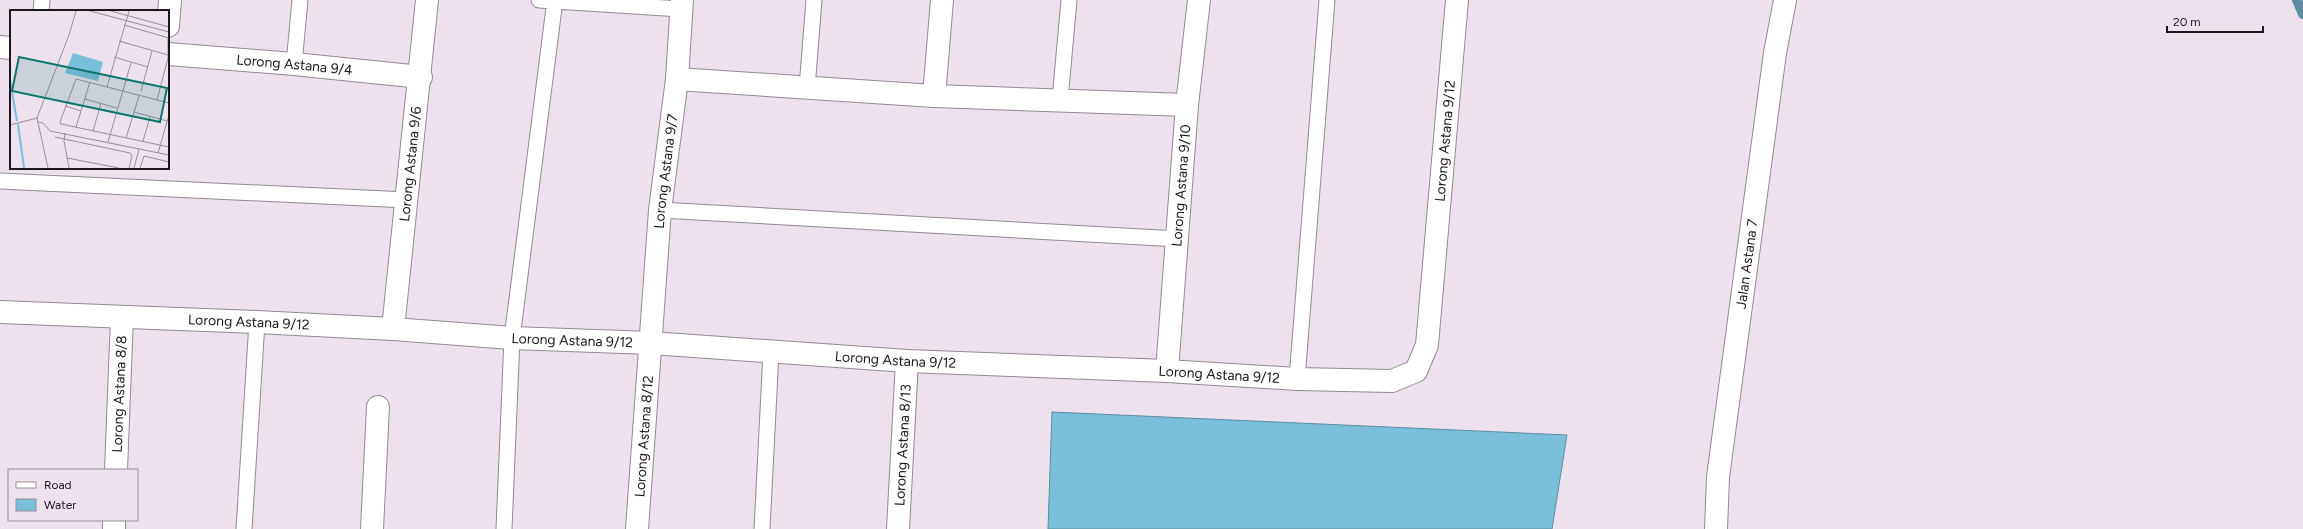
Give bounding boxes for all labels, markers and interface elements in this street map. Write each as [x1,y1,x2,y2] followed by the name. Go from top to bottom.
[2167,8,2263,34] scale bar
[10,10,169,169] inset map
[2173,15,2201,29] text: 20 m
[236,51,354,78] street label: Lorong Astana 9/4
[1431,80,1458,202] street label: Lorong Astana 9/12
[396,105,424,222] street label: Lorong Astana 9/6
[650,112,681,229] street label: Lorong Astana 9/7
[1168,124,1194,247] street label: Lorong Astana 9/10
[1732,218,1761,310] street label: Jalan Astana 7
[188,311,310,333] street label: Lorong Astana 9/12
[511,329,633,351] street label: Lorong Astana 9/12
[108,335,130,453] street label: Lorong Astana 8/8
[834,347,957,371] street label: Lorong Astana 9/12
[1158,362,1280,386] street label: Lorong Astana 9/12
[631,375,657,498] street label: Lorong Astana 8/12
[891,384,914,507] street label: Lorong Astana 8/13
[8,469,138,521] legend
[44,478,72,492] text: Road
[44,498,76,512] text: Water

